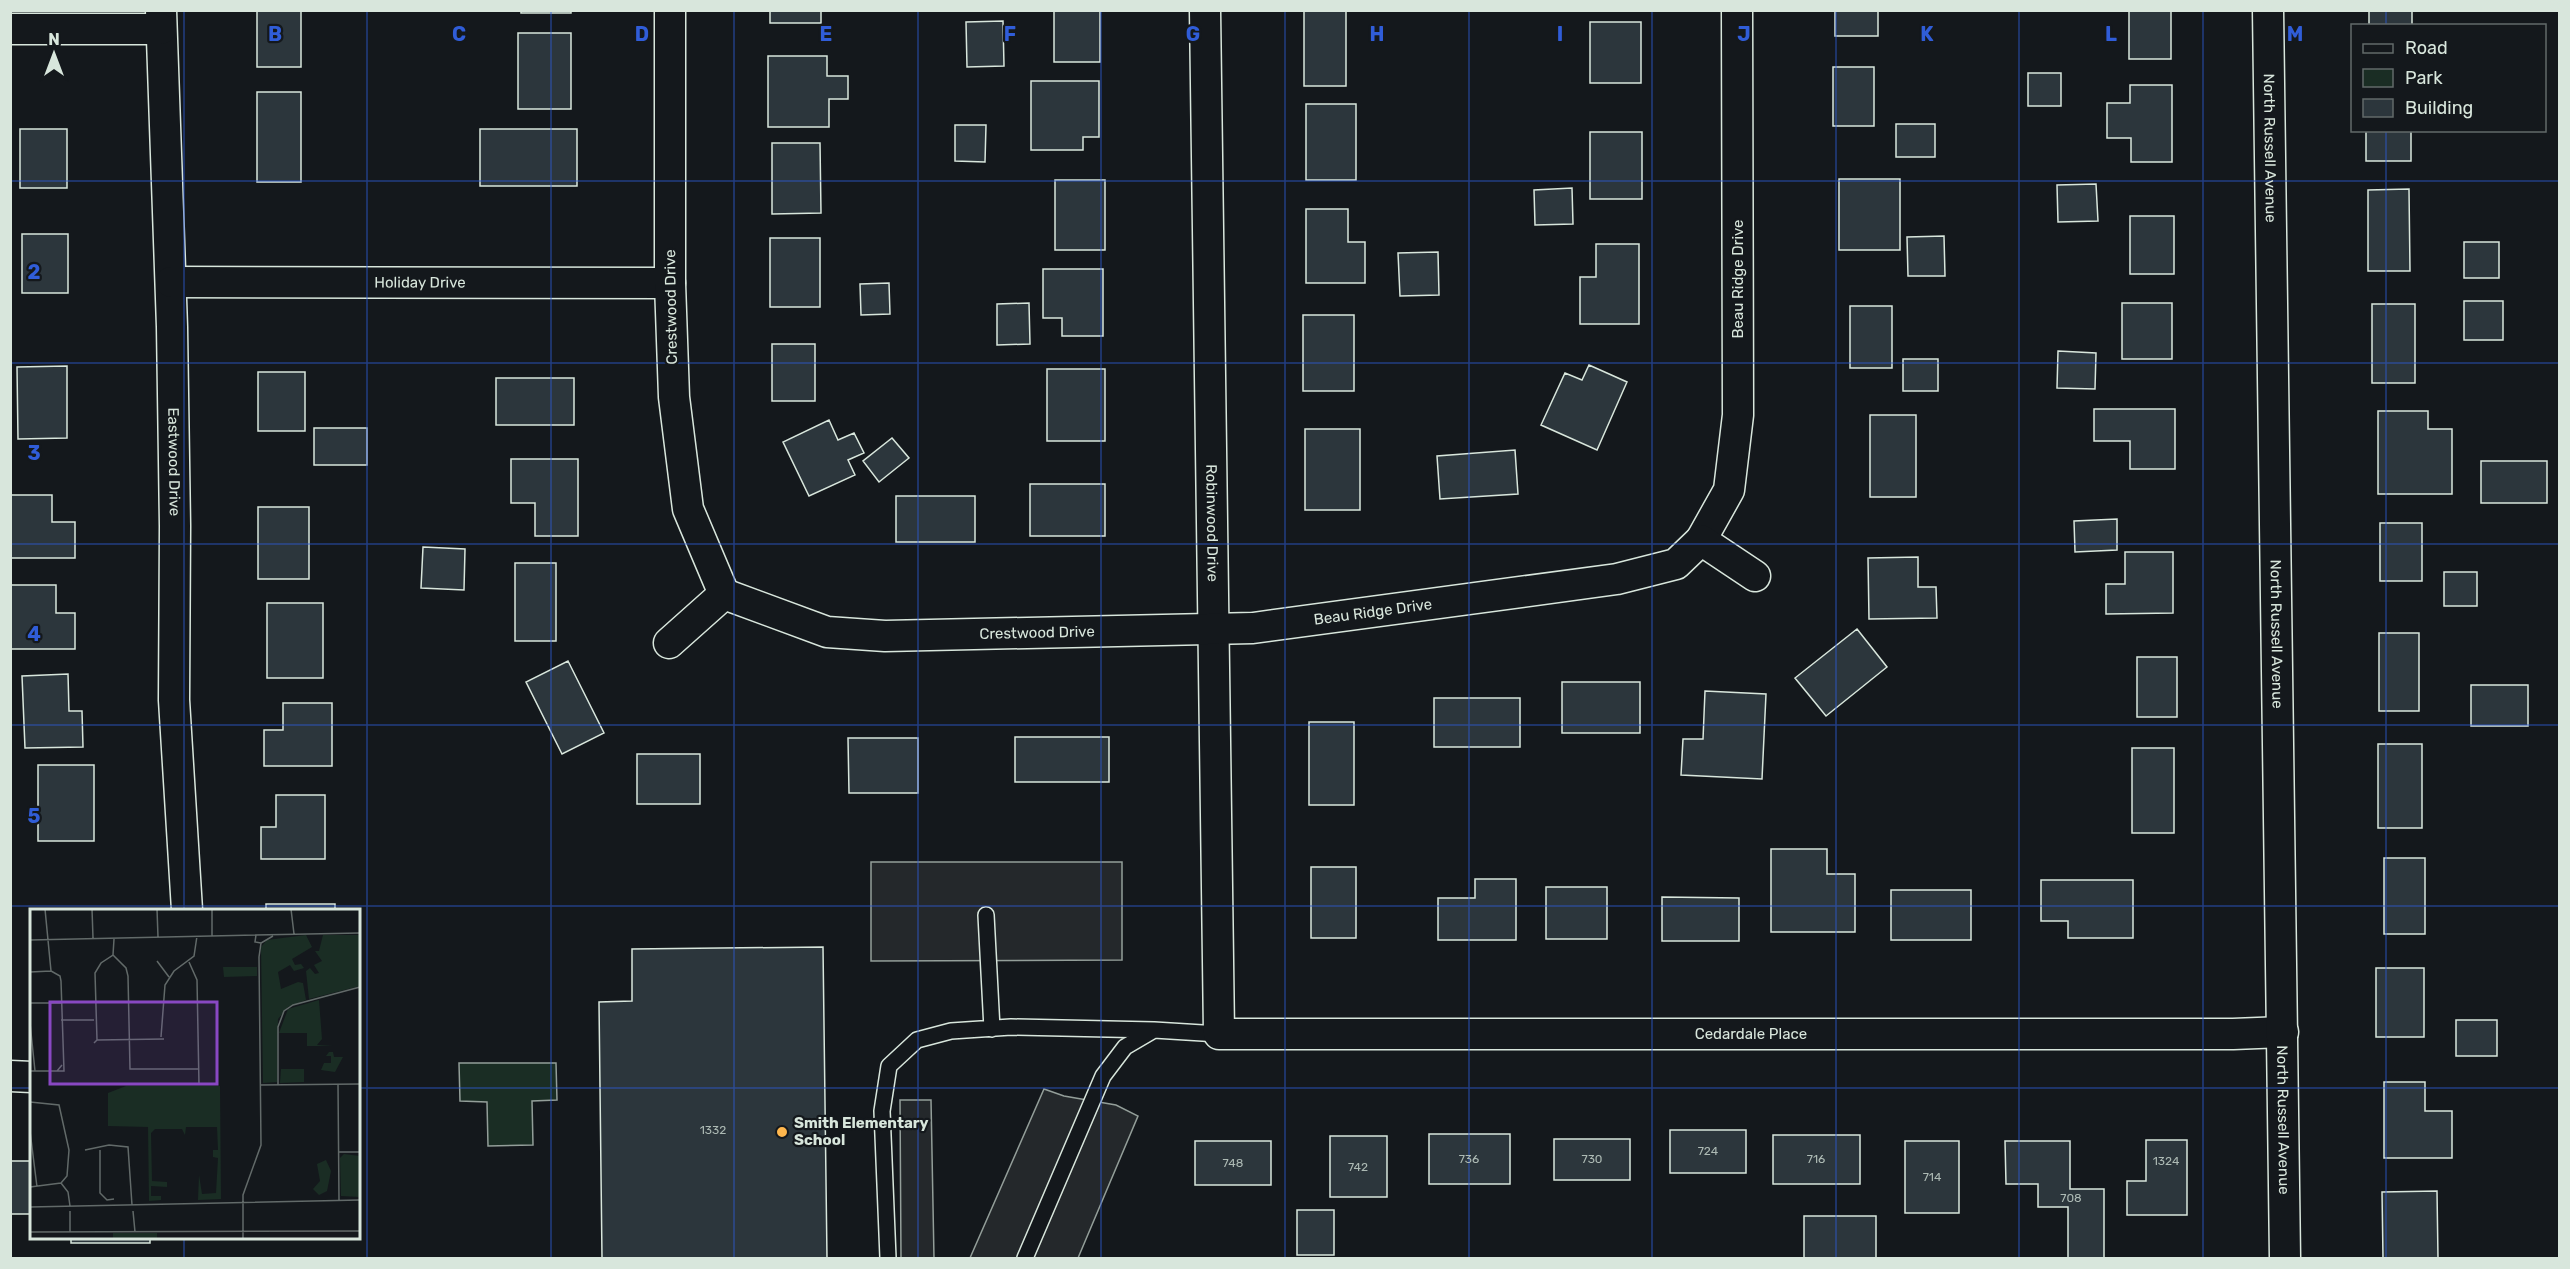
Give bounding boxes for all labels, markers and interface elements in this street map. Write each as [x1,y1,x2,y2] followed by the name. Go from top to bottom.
[268,22,282,46] text: B
[452,22,466,46] text: C
[635,22,649,46] text: D
[820,22,832,46] text: E
[1004,22,1016,46] text: F
[1186,22,1200,46] text: G
[1370,22,1384,46] text: H
[1557,22,1563,46] text: I
[1737,22,1751,46] text: J
[1920,22,1934,46] text: K
[2105,22,2117,46] text: L
[2287,22,2303,46] text: M
[24,24,84,84] north arrow
[2351,24,2546,132] legend
[48,30,60,49] text: N
[2405,37,2448,59] text: Road
[2405,67,2443,89] text: Park
[2260,73,2280,223] street label: North Russell Avenue
[2405,97,2473,119] text: Building
[1729,220,1747,338] street label: Beau Ridge Drive
[661,249,681,365] street label: Crestwood Drive
[28,260,41,284] text: 2
[374,273,466,292] street label: Holiday Drive
[164,407,184,516] street label: Eastwood Drive
[27,441,41,465] text: 3
[1202,464,1222,582] street label: Robinwood Drive
[2266,559,2287,709] street label: North Russell Avenue
[1313,595,1433,629] street label: Beau Ridge Drive
[27,622,41,646] text: 4
[979,622,1095,643] street label: Crestwood Drive
[28,804,41,828] text: 5
[30,909,360,1239] inset map
[1695,1025,1807,1043] street label: Cedardale Place
[2273,1045,2293,1195] street label: North Russell Avenue
[794,1114,929,1149] place label: Smith Elementary School
[700,1123,726,1137] house number: 1332
[775,1125,789,1139] marker: Smith Elementary School
[1698,1144,1719,1158] house number: 724
[1459,1152,1479,1166] house number: 736
[1582,1152,1603,1166] house number: 730
[1807,1152,1825,1166] house number: 716
[2153,1154,2180,1168] house number: 1324
[1223,1156,1243,1170] house number: 748
[1348,1160,1368,1174] house number: 742
[1923,1170,1942,1184] house number: 714
[2060,1191,2082,1205] house number: 708

